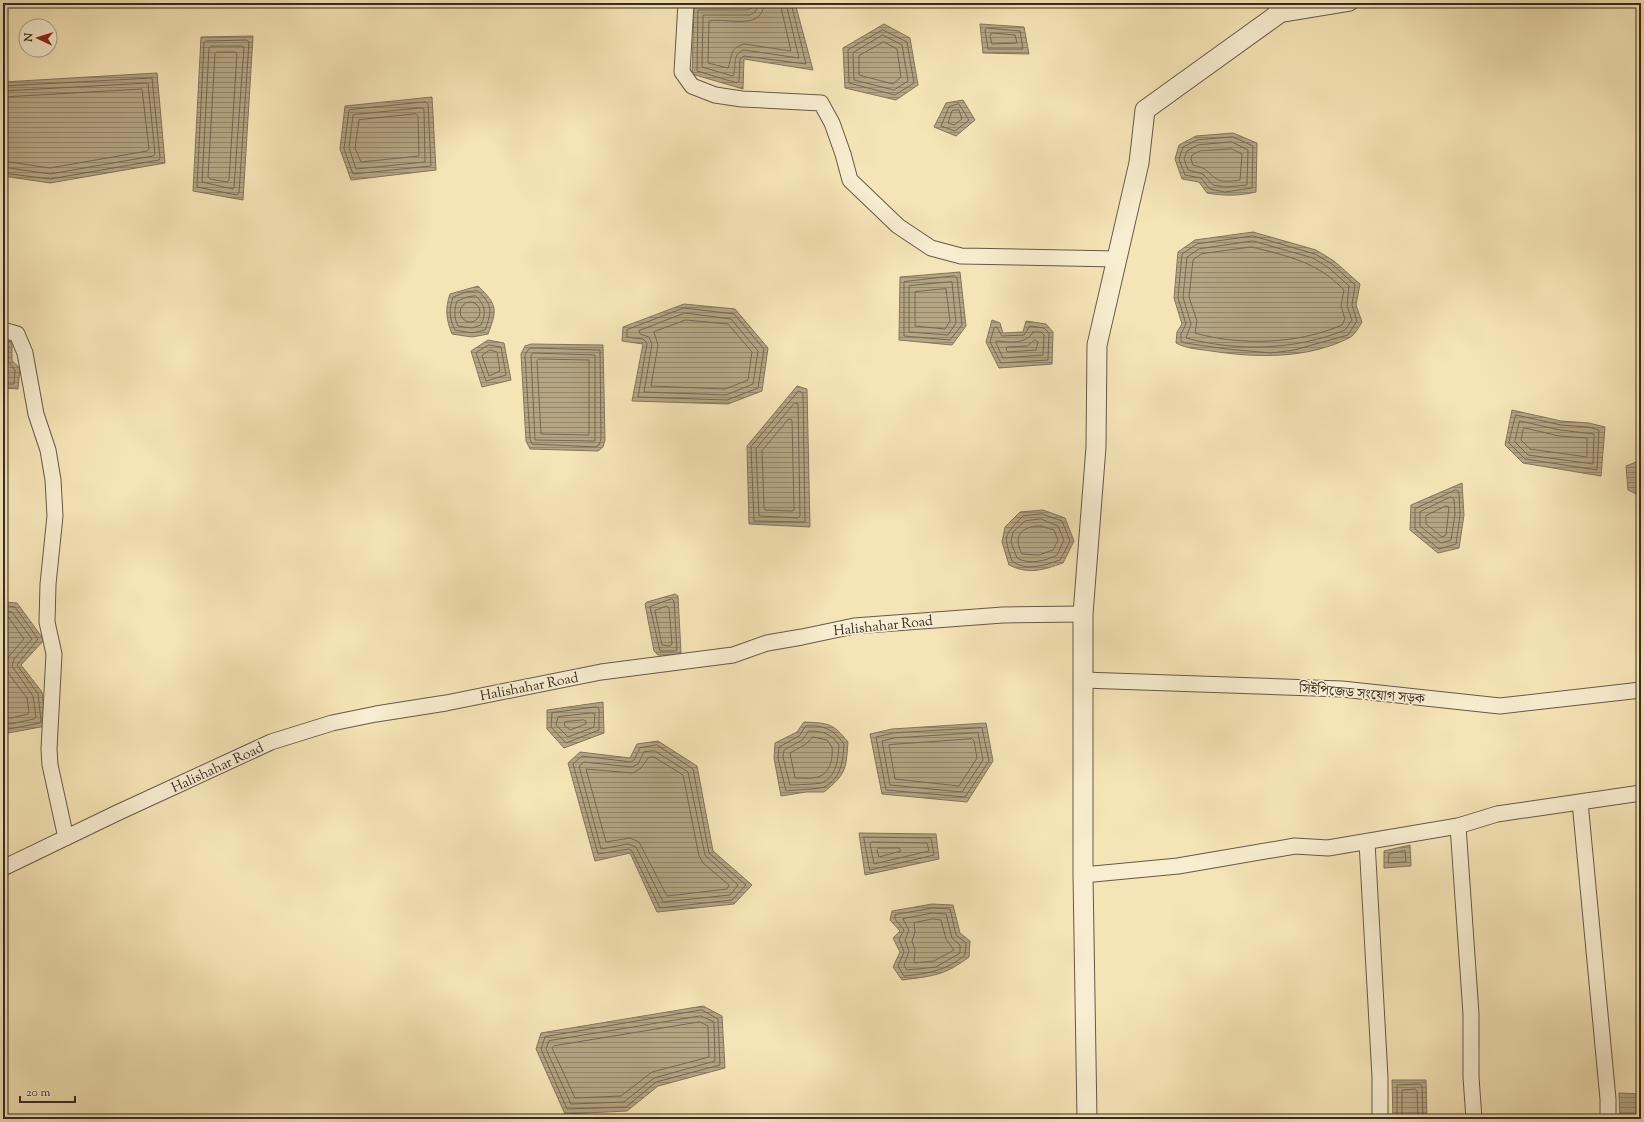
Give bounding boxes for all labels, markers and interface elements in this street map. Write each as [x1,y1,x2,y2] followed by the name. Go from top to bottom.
[18,18,58,58] north arrow
[21,32,37,43] text: N
[833,612,934,642] street label: Halishahar Road
[479,669,580,707] street label: Halishahar Road
[1297,678,1427,711] street label: সিইপিজেড সংযোগ সড়ক
[168,739,267,799] street label: Halishahar Road
[20,1078,75,1104] scale bar
[26,1084,51,1102] text: 20 m

